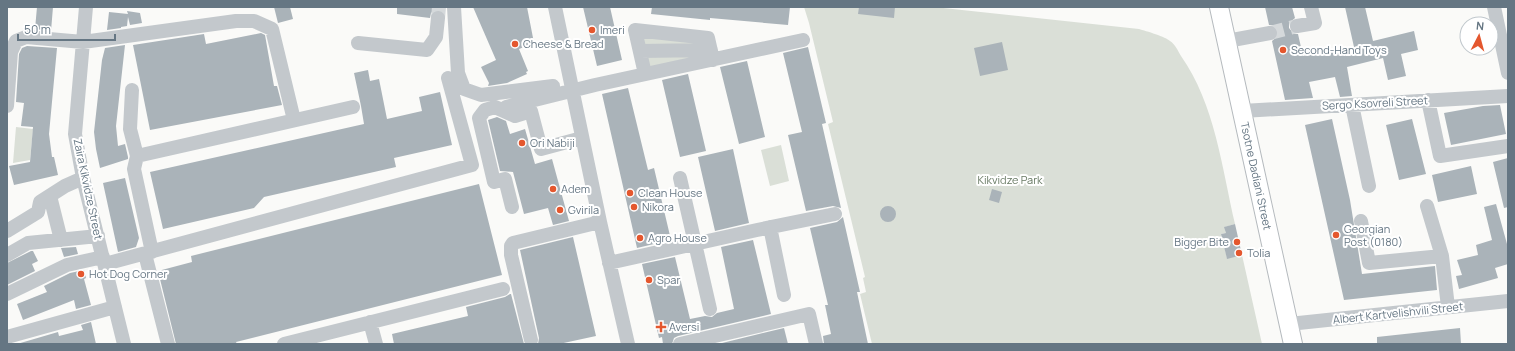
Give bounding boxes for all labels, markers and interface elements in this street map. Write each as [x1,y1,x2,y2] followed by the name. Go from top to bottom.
[18,16,115,42] scale bar
[1459,16,1499,56] north arrow
[1475,18,1485,33] text: N
[24,21,51,38] text: 50 m
[600,22,625,37] place label: Imeri
[587,25,597,35] marker: Imeri
[523,36,604,51] place label: Cheese & Bread
[510,39,520,49] marker: Cheese & Bread
[1291,42,1387,57] place label: Second-Hand Toys
[1278,45,1288,55] marker: Second-Hand Toys
[1322,92,1428,113] street label: Sergo Ksovreli Street
[1237,120,1276,231] street label: Tsotne Dadiani Street
[530,135,575,150] place label: Ori Nabiji
[70,137,107,241] street label: Zaira Kikvidze Street
[517,138,527,148] marker: Ori Nabiji
[977,172,1043,187] park label: Kikvidze Park
[561,181,590,196] place label: Adem
[548,184,558,194] marker: Adem
[638,185,703,200] place label: Clean House
[625,188,635,198] marker: Clean House
[642,199,674,214] place label: Nikora
[568,202,599,217] place label: Gvirila
[629,202,639,212] marker: Nikora
[555,205,565,215] marker: Gvirila
[1344,221,1403,249] place label: Georgian Post (0180)
[648,230,707,245] place label: Agro House
[1331,230,1341,240] marker: Georgian Post (0180)
[635,233,645,243] marker: Agro House
[1174,234,1230,249] place label: Bigger Bite
[1232,237,1242,247] marker: Bigger Bite
[1247,245,1270,260] place label: Tolia
[1234,248,1244,258] marker: Tolia
[89,266,168,281] place label: Hot Dog Corner
[76,269,86,279] marker: Hot Dog Corner
[657,272,680,287] place label: Spar
[644,275,654,285] marker: Spar
[1332,298,1464,327] street label: Albert Kartvelishvili Street
[669,319,699,334] place label: Aversi
[656,322,666,332] marker: Aversi

